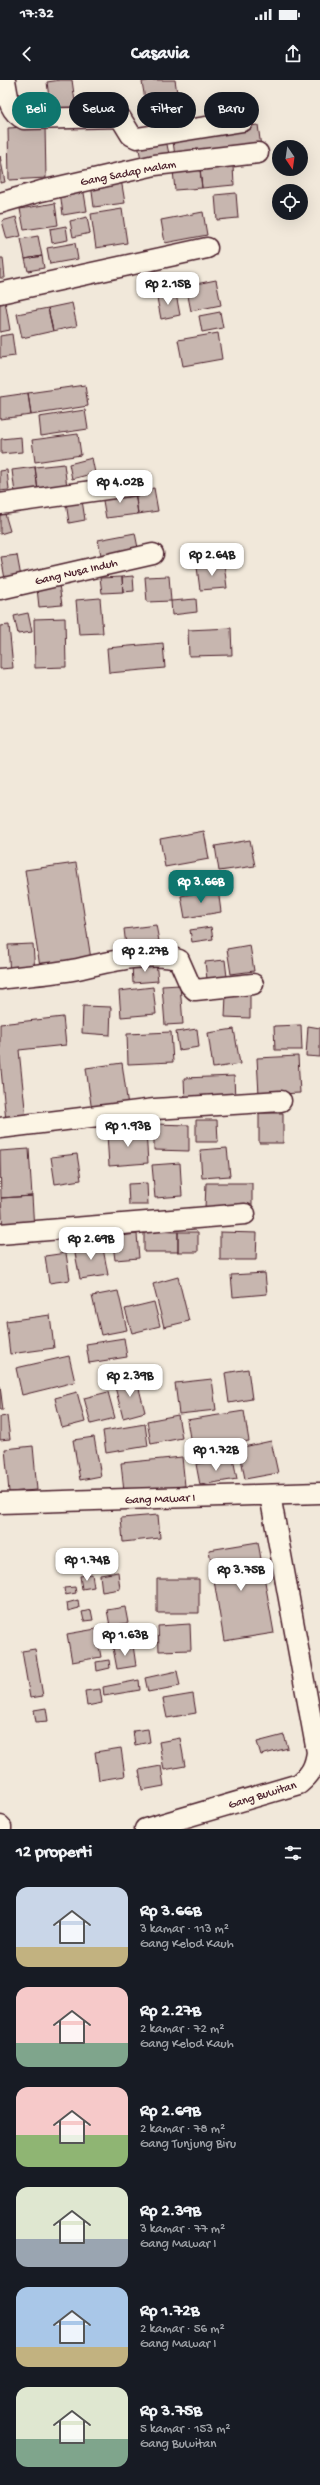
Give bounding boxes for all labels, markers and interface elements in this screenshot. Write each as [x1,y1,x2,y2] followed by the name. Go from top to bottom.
[20,5,54,23] text: 17:32
[16,43,38,65] icon: back
[282,43,304,65] icon: share
[131,44,189,65] text: Casavia
[12,92,61,128] chip: Beli
[69,92,129,128] chip: Sewa
[137,92,196,128] chip: Filter
[204,92,259,128] chip: Baru
[272,140,308,176] north arrow
[272,140,308,220] map controls
[79,158,178,190] street label: Gang Sadap Malam
[272,184,308,220] button: locate
[127,272,209,306] pin: Rp 2.15B
[145,277,191,292] text: Rp 2.15B
[79,470,161,504] pin: Rp 4.02B
[97,475,143,490] text: Rp 4.02B
[171,543,253,577] pin: Rp 2.64B
[189,548,235,563] text: Rp 2.64B
[34,556,120,589] street label: Gang Nusa Induh
[160,870,242,904] pin: Rp 3.66B
[178,875,224,890] text: Rp 3.66B
[104,939,186,973] pin: Rp 2.27B
[122,944,168,959] text: Rp 2.27B
[87,1114,169,1148] pin: Rp 1.93B
[105,1119,151,1134] text: Rp 1.93B
[50,1227,132,1261] pin: Rp 2.69B
[68,1232,114,1247] text: Rp 2.69B
[89,1364,171,1398] pin: Rp 2.39B
[107,1369,153,1384] text: Rp 2.39B
[175,1438,257,1472] pin: Rp 1.72B
[193,1443,239,1458] text: Rp 1.72B
[125,1492,196,1508] street label: Gang Mawar I
[46,1548,128,1582] pin: Rp 1.74B
[64,1553,110,1568] text: Rp 1.74B
[200,1558,282,1592] pin: Rp 3.75B
[217,1563,265,1578] text: Rp 3.75B
[84,1623,166,1657] pin: Rp 1.63B
[102,1628,148,1643] text: Rp 1.63B
[227,1779,299,1813] street label: Gang Buwitan
[282,1842,304,1864] icon: filters
[16,1843,92,1863] text: 12 properti
[140,1902,201,1922] text: Rp 3.66B
[48,1903,96,1951] icon: home
[140,1922,229,1937] text: 3 kamar · 113 m²
[140,1937,234,1952] text: Gang Kelod Kauh
[140,2002,201,2022] text: Rp 2.27B
[48,2003,96,2051] icon: home
[140,2022,224,2037] text: 2 kamar · 72 m²
[140,2037,234,2052] text: Gang Kelod Kauh
[140,2102,201,2122] text: Rp 2.69B
[48,2103,96,2151] icon: home
[140,2122,225,2137] text: 2 kamar · 78 m²
[140,2137,236,2152] text: Gang Tunjung Biru
[140,2202,201,2222] text: Rp 2.39B
[48,2203,96,2251] icon: home
[140,2222,225,2237] text: 3 kamar · 77 m²
[140,2237,216,2252] text: Gang Mawar I
[140,2302,199,2322] text: Rp 1.72B
[48,2303,96,2351] icon: home
[140,2322,225,2337] text: 2 kamar · 56 m²
[140,2337,216,2352] text: Gang Mawar I
[140,2402,202,2422] text: Rp 3.75B
[48,2403,96,2451] icon: home
[140,2422,231,2437] text: 5 kamar · 153 m²
[140,2437,216,2452] text: Gang Buwitan

